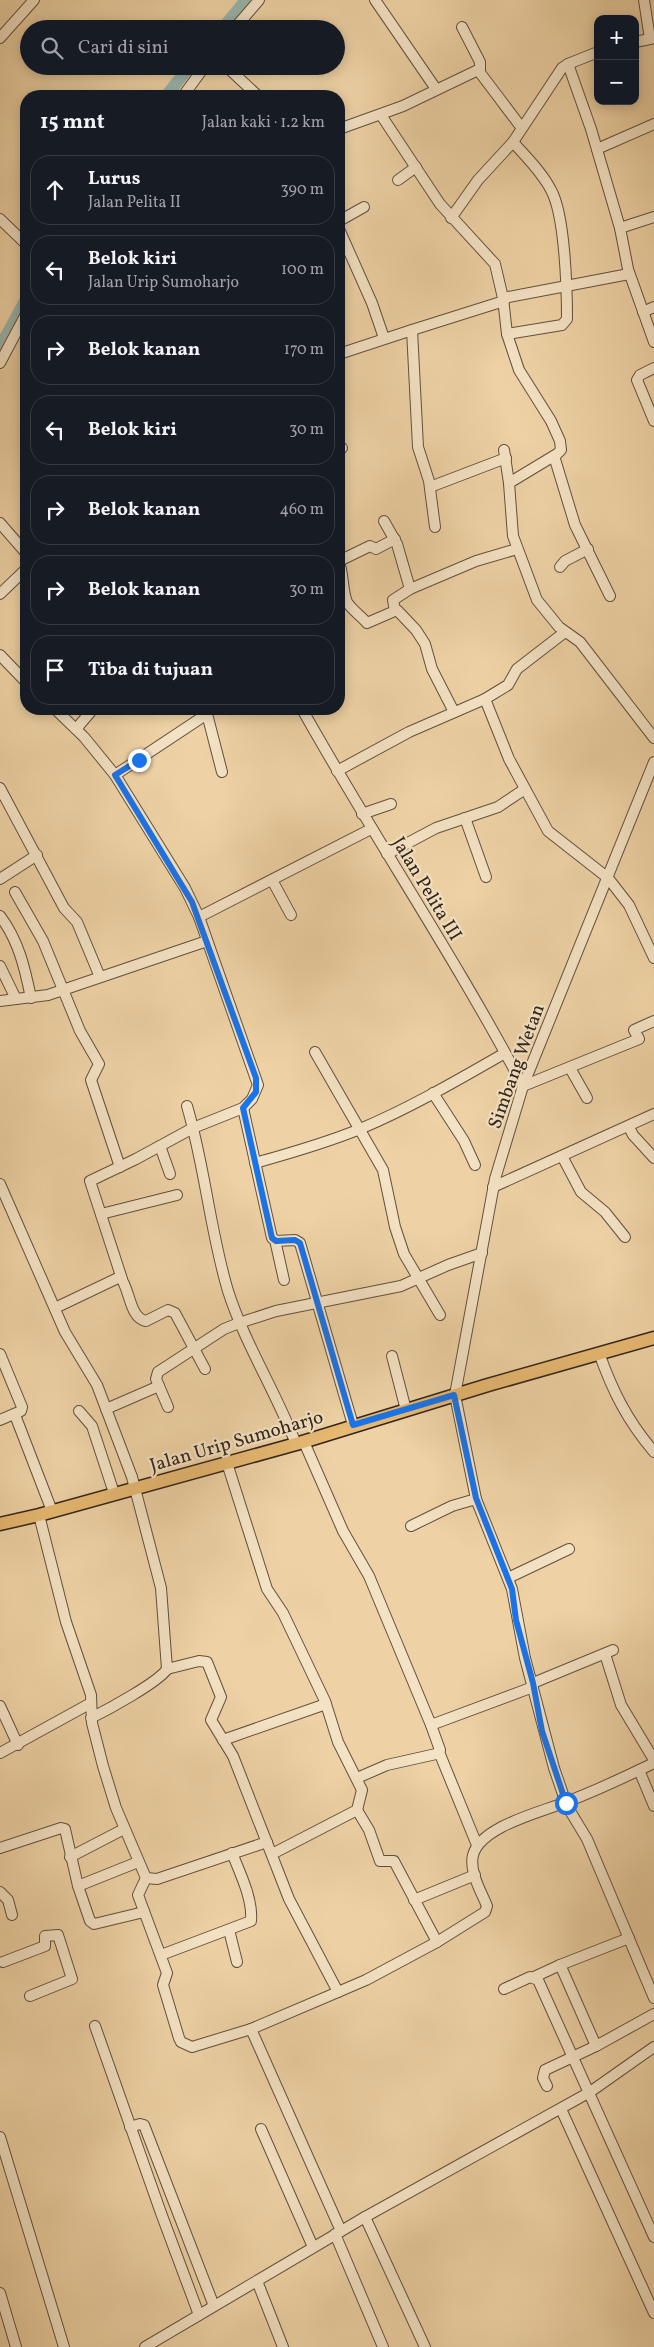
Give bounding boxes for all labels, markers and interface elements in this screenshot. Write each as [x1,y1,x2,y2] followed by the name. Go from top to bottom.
[594,15,639,105] map controls
[594,15,639,60] button: +
[20,20,345,75] search box
[38,34,66,62] icon: search
[78,35,169,61] text: Cari di sini
[594,60,639,105] button: −
[40,108,105,137] text: 15 mnt
[202,112,325,134] text: Jalan kaki · 1.2 km
[88,166,140,192] text: Lurus
[41,176,69,204] icon: ahead
[281,179,324,201] text: 390 m
[88,192,181,214] text: Jalan Pelita II
[88,246,177,272] text: Belok kiri
[41,256,69,284] icon: left
[281,259,324,281] text: 100 m
[88,272,239,294] text: Jalan Urip Sumoharjo
[41,336,69,364] icon: right
[88,337,200,363] text: Belok kanan
[284,339,324,361] text: 170 m
[41,416,69,444] icon: left
[88,417,177,443] text: Belok kiri
[289,419,324,441] text: 30 m
[41,496,69,524] icon: right
[88,497,200,523] text: Belok kanan
[280,499,324,521] text: 460 m
[41,576,69,604] icon: right
[88,577,200,603] text: Belok kanan
[289,579,324,601] text: 30 m
[41,656,69,684] icon: arrive
[88,657,213,683] text: Tiba di tujuan
[128,749,151,772] route end
[385,832,468,946] street label: Jalan Pelita III
[482,1001,552,1133] street label: Simbang Wetan
[147,1405,326,1479] street label: Jalan Urip Sumoharjo
[555,1792,578,1815] route start

